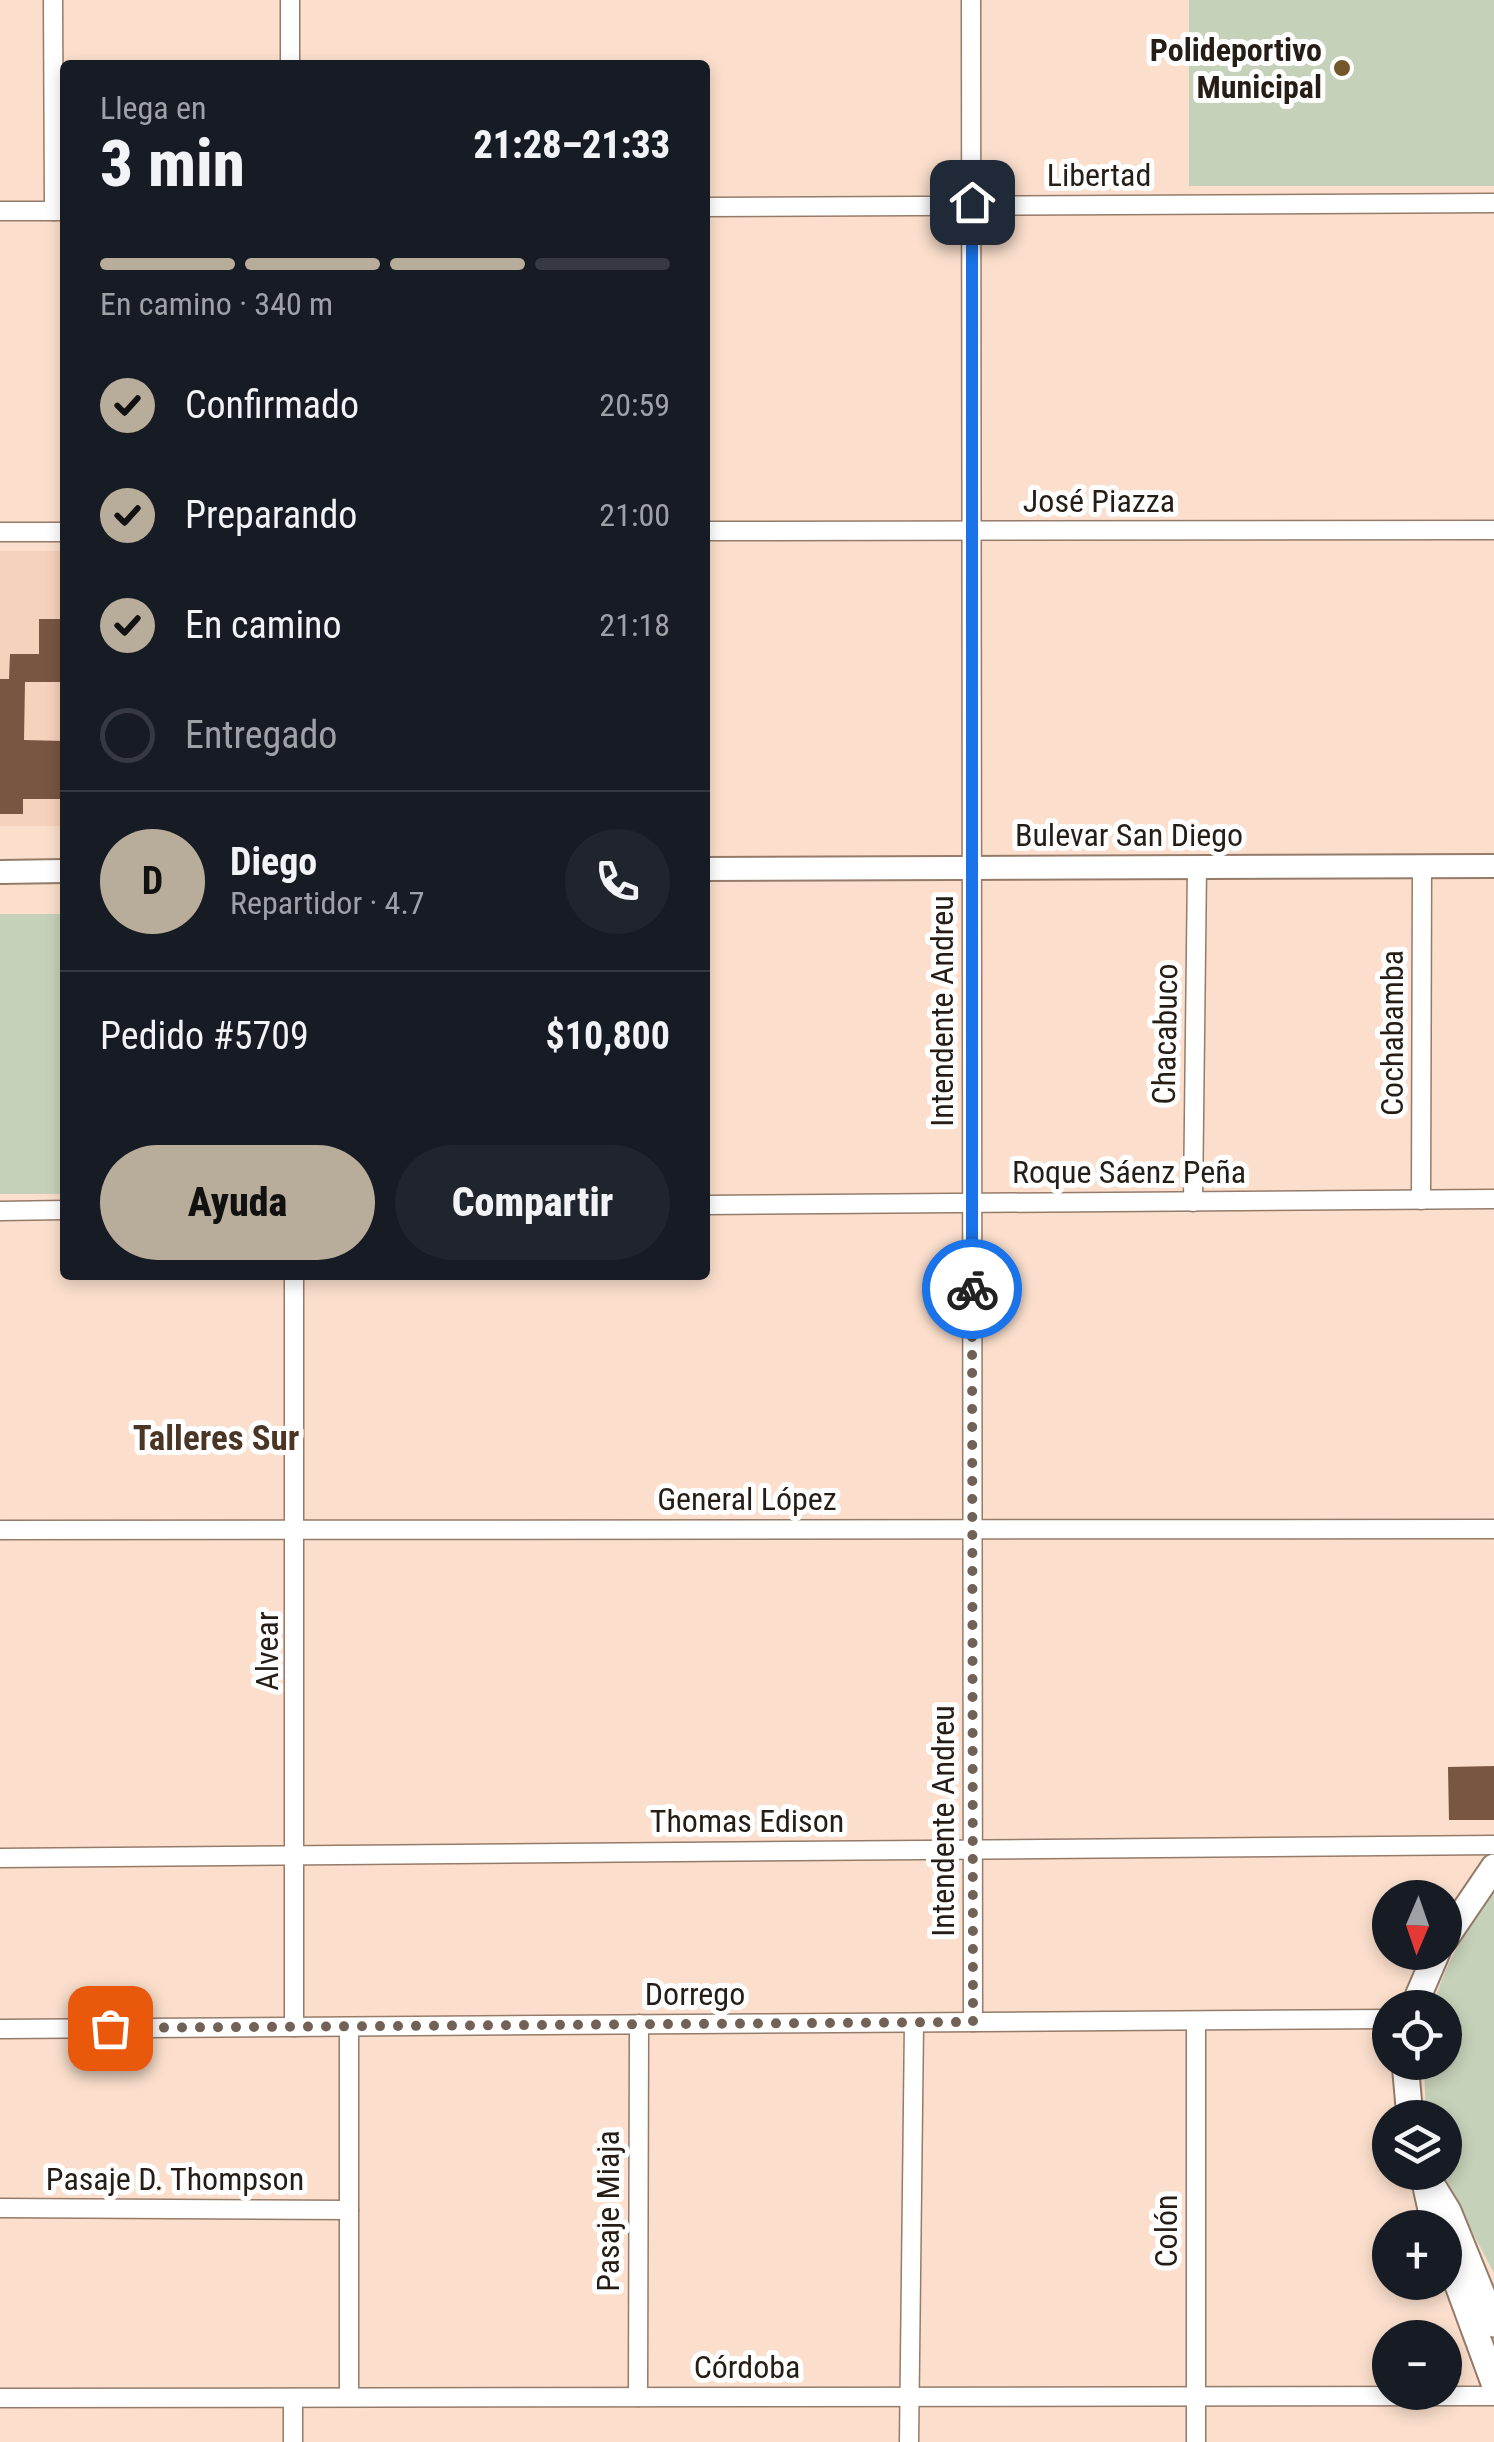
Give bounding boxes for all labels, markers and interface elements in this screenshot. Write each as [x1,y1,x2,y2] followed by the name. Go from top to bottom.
[1150,31,1322,106] place label: Polideportivo Municipal
[1331,57,1353,79] marker: Polideportivo Municipal
[100,89,207,127] text: Llega en
[473,123,670,167] text: 21:28–21:33
[100,126,245,202] text: 3 min
[1047,156,1151,194] street label: Libertad
[930,160,1015,245] pin
[945,175,1000,230] icon: home
[100,285,333,323] text: En camino · 340 m
[100,378,155,433] icon: check
[185,383,359,427] text: Confirmado
[599,386,670,424] text: 20:59
[1023,482,1175,520] street label: José Piazza
[100,488,155,543] icon: check
[185,493,357,537] text: Preparando
[599,496,670,534] text: 21:00
[100,598,155,653] icon: check
[185,603,342,647] text: En camino
[599,606,670,644] text: 21:18
[185,713,337,757] text: Entregado
[1015,816,1243,854] street label: Bulevar San Diego
[565,829,670,934] button: phone
[230,840,317,884] text: Diego
[142,859,163,903] text: D
[230,884,425,922] text: Repartidor · 4.7
[923,895,961,1127] street label: Intendente Andreu
[1373,950,1411,1116] street label: Cochabamba
[1145,963,1185,1105] street label: Chacabuco
[100,1014,309,1058] text: Pedido #5709
[545,1014,670,1058] text: $10,800
[100,1145,375,1260] button: Ayuda
[395,1145,670,1260] button: Compartir
[1012,1153,1246,1191] street label: Roque Sáenz Peña
[922,1239,1022,1339] courier
[945,1262,1000,1317] icon: bike
[133,1418,299,1459] district label: Talleres Sur
[657,1480,837,1518] street label: General López
[248,1611,286,1691] street label: Alvear
[924,1705,962,1937] street label: Intendente Andreu
[650,1802,844,1840] street label: Thomas Edison
[1372,1880,1462,1970] north arrow
[1372,1880,1462,2410] map controls
[645,1975,745,2013] street label: Dorrego
[68,1986,153,2071] pin
[1372,1990,1462,2080] button: locate
[83,2001,138,2056] icon: bag
[1372,2100,1462,2190] button: layers
[589,2130,627,2292] street label: Pasaje Miaja
[46,2160,304,2198] street label: Pasaje D. Thompson
[1147,2194,1185,2268] street label: Colón
[1372,2210,1462,2300] button: +
[1372,2320,1462,2410] button: −
[694,2348,800,2386] street label: Córdoba

